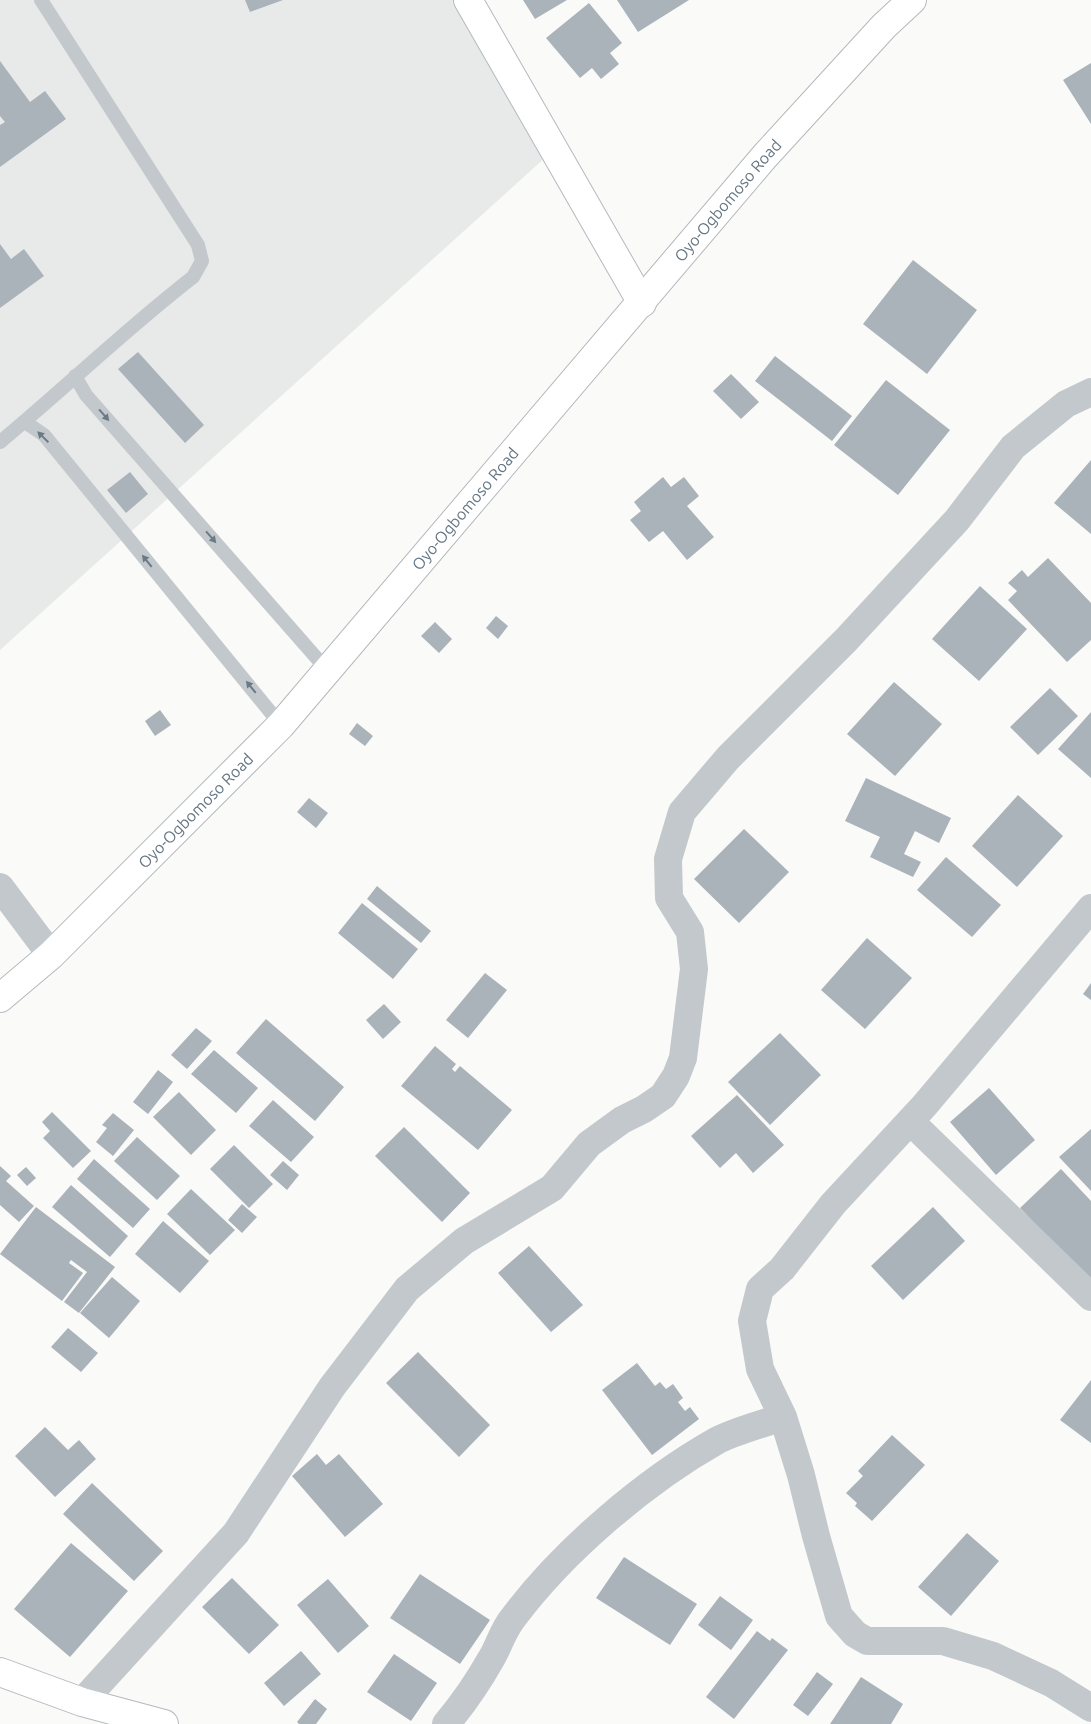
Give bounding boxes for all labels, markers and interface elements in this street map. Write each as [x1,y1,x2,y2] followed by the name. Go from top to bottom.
[670,136,785,265] street label: Oyo-Ogbomoso Road
[98,409,110,421] one-way arrow
[38,431,50,443] one-way arrow
[408,444,522,573] street label: Oyo-Ogbomoso Road
[206,531,217,544] one-way arrow
[142,555,153,568] one-way arrow
[245,681,256,694] one-way arrow
[134,750,256,872] street label: Oyo-Ogbomoso Road

